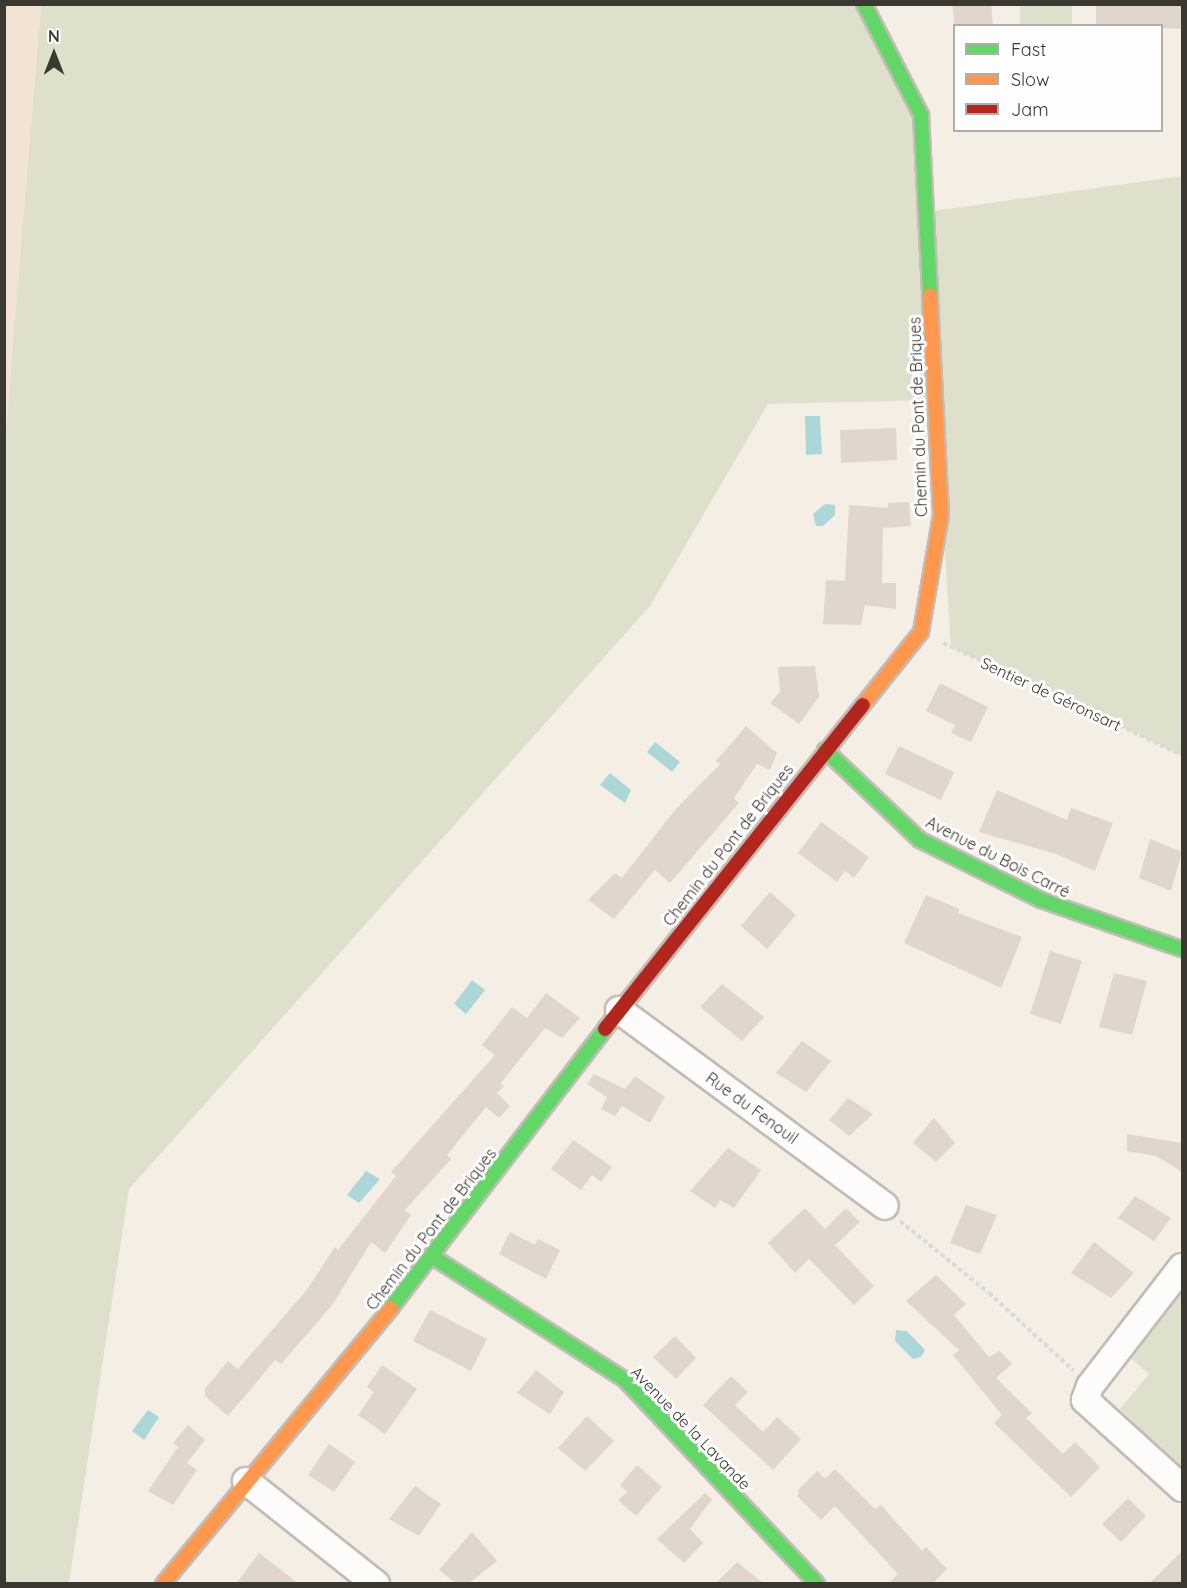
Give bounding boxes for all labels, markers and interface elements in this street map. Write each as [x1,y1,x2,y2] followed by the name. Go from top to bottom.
[24,24,84,84] north arrow
[953,24,1163,132] legend
[48,26,60,46] text: N
[1011,38,1046,61] text: Fast
[1011,68,1049,91] text: Slow
[1011,98,1049,121] text: Jam
[905,317,931,517] street label: Chemin du Pont de Briques
[978,653,1124,735] street label: Sentier de Géronsart
[659,760,797,930] street label: Chemin du Pont de Briques
[923,812,1073,902] street label: Avenue du Bois Carré
[702,1068,802,1148] street label: Rue du Fenouil
[362,1144,500,1314] street label: Chemin du Pont de Briques
[627,1362,755,1494] street label: Avenue de la Lavande

